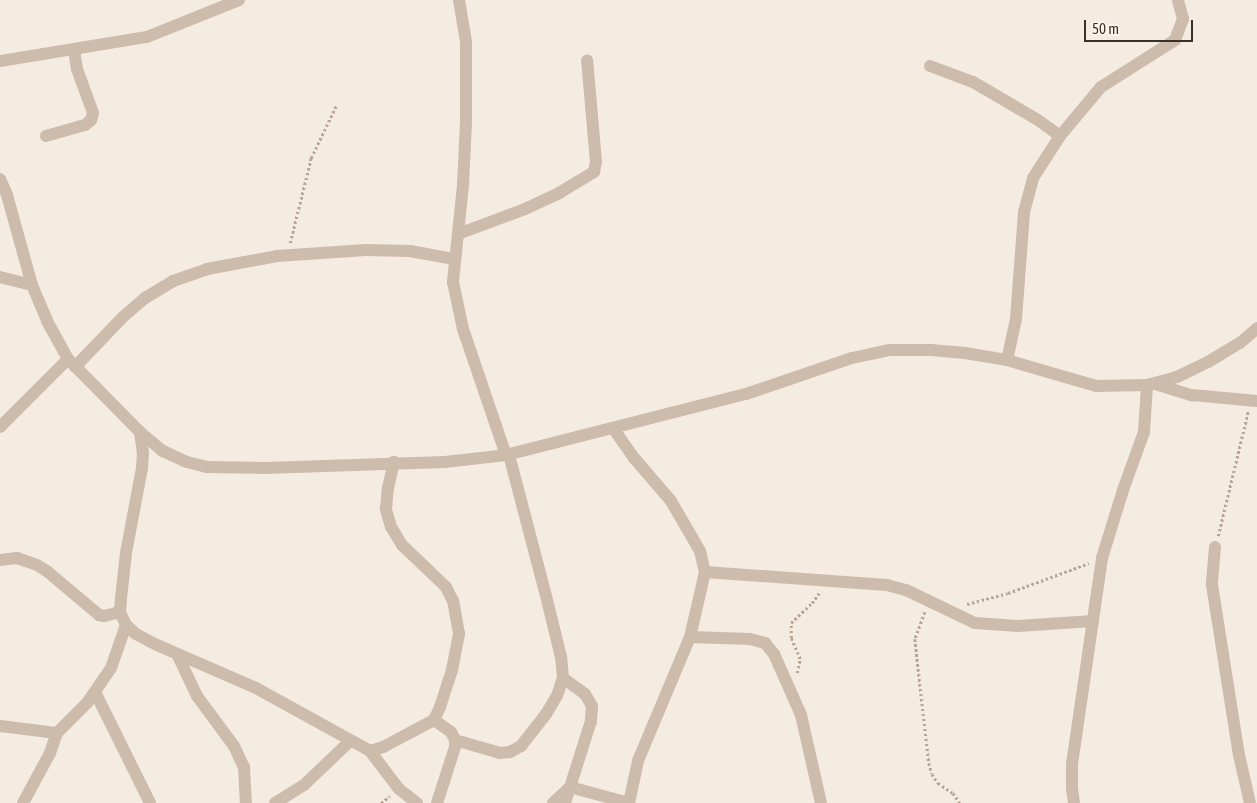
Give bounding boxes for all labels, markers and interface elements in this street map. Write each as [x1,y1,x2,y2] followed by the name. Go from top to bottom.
[1087,10,1196,42] scale bar
[1092,20,1119,37] text: 50 m

